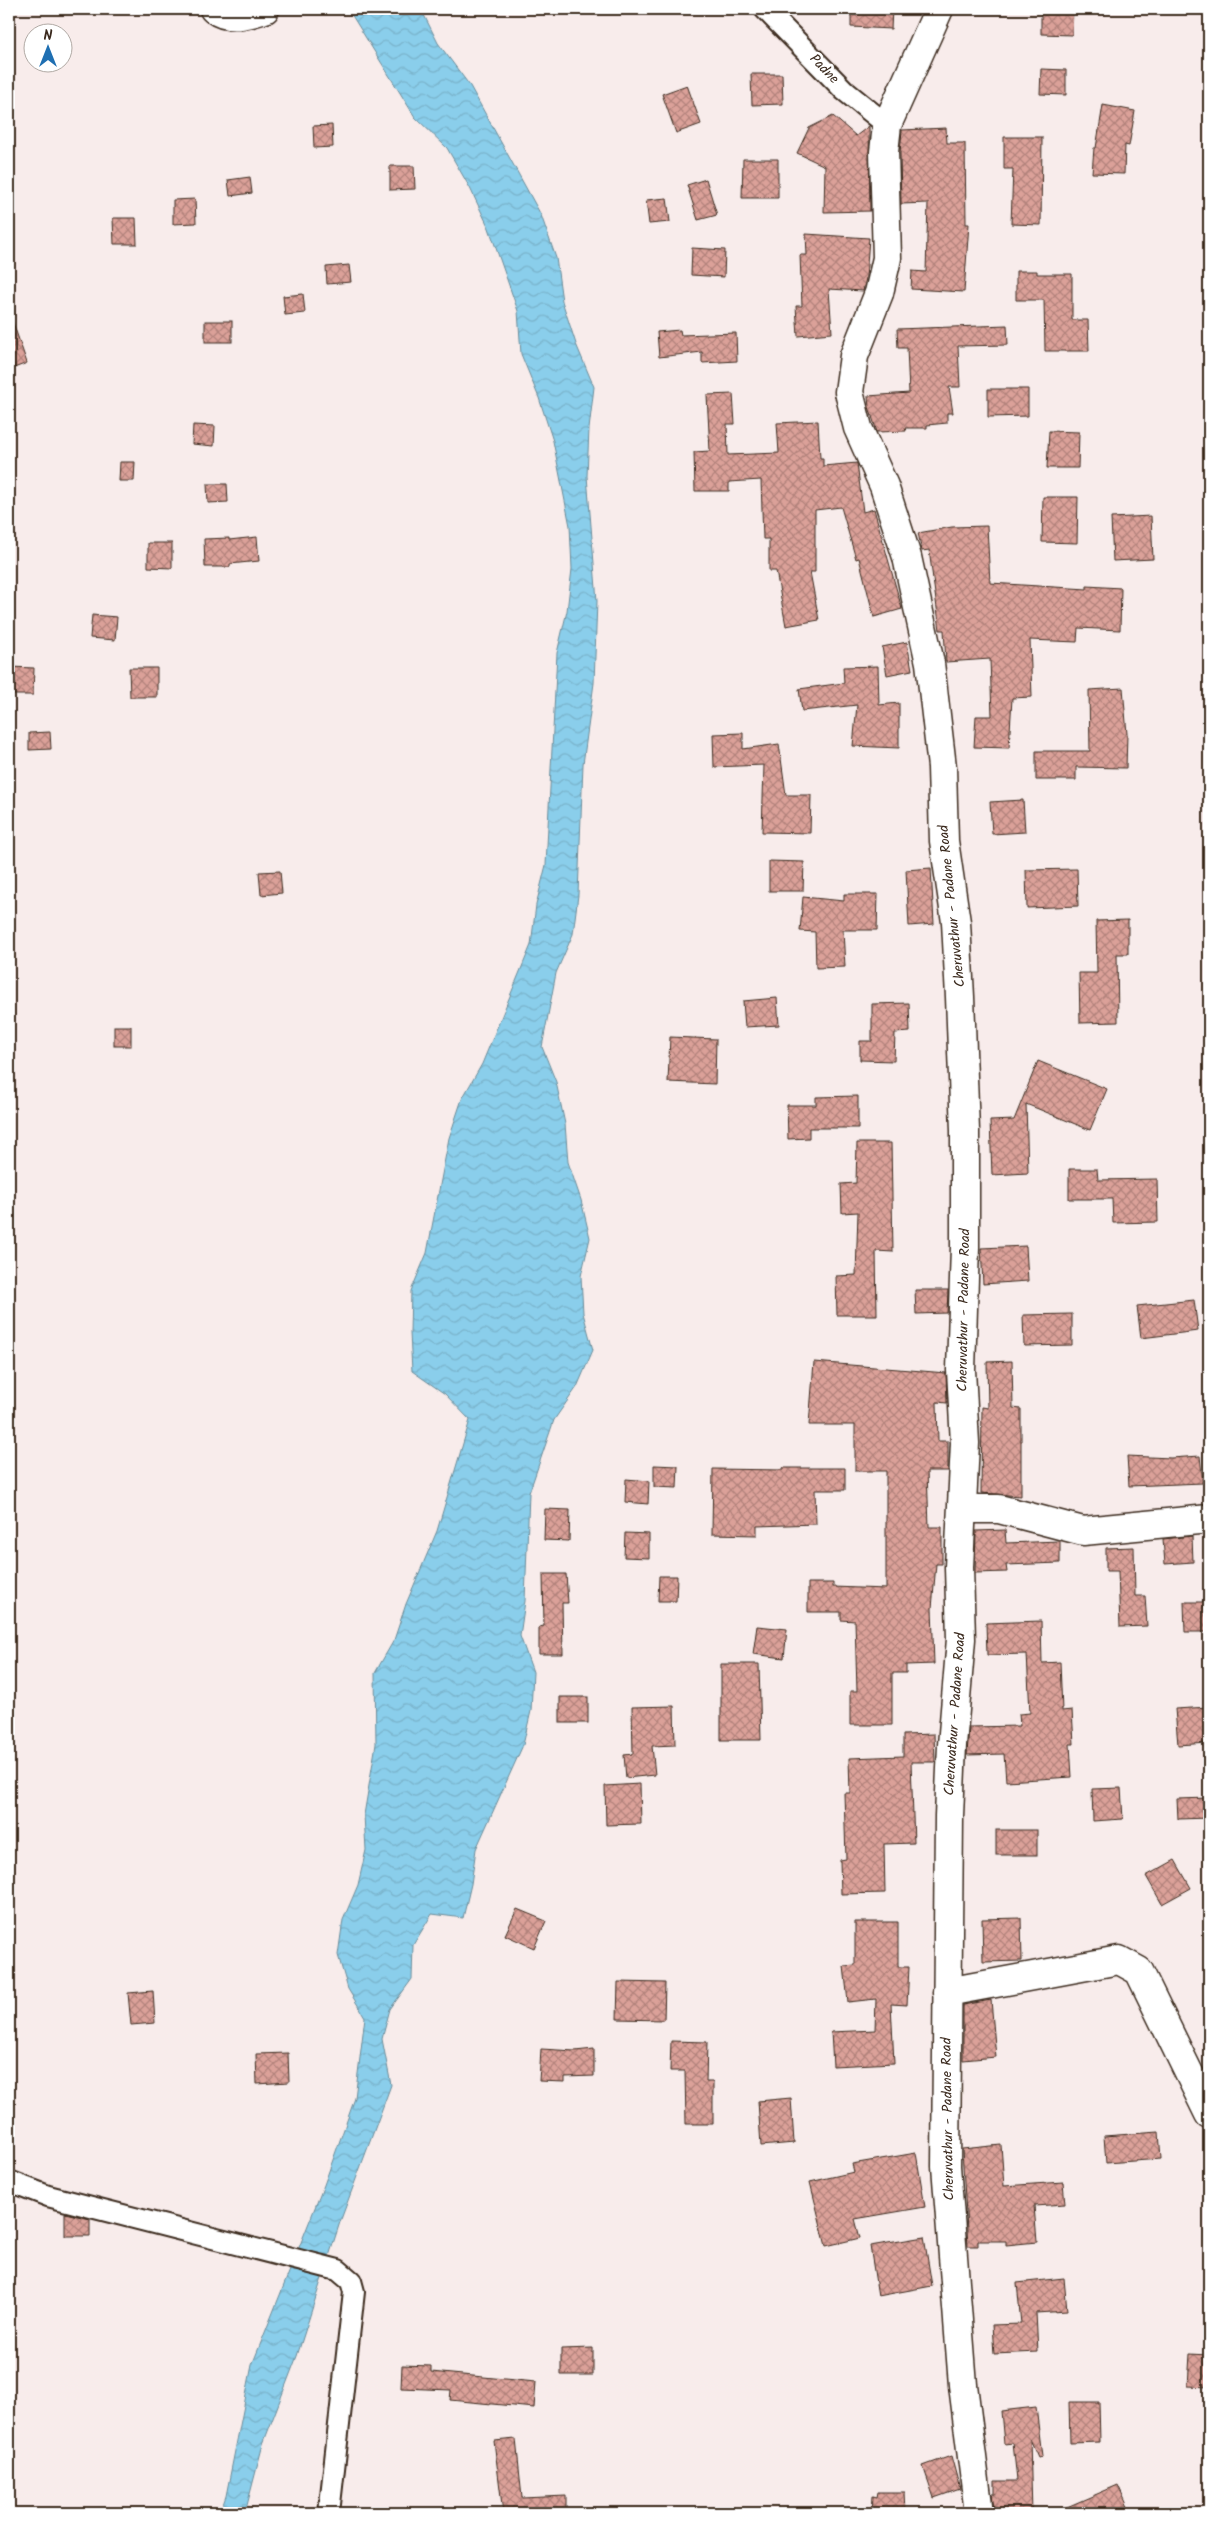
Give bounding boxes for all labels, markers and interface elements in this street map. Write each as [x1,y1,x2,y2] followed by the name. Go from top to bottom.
[22,22,72,72] north arrow
[44,25,53,47] text: N
[804,49,845,90] street label: Padne
[932,823,971,988] street label: Cheruvathur - Padane Road
[952,1227,976,1392] street label: Cheruvathur - Padane Road
[938,1631,972,1796] street label: Cheruvathur - Padane Road
[936,2036,960,2201] street label: Cheruvathur - Padane Road

